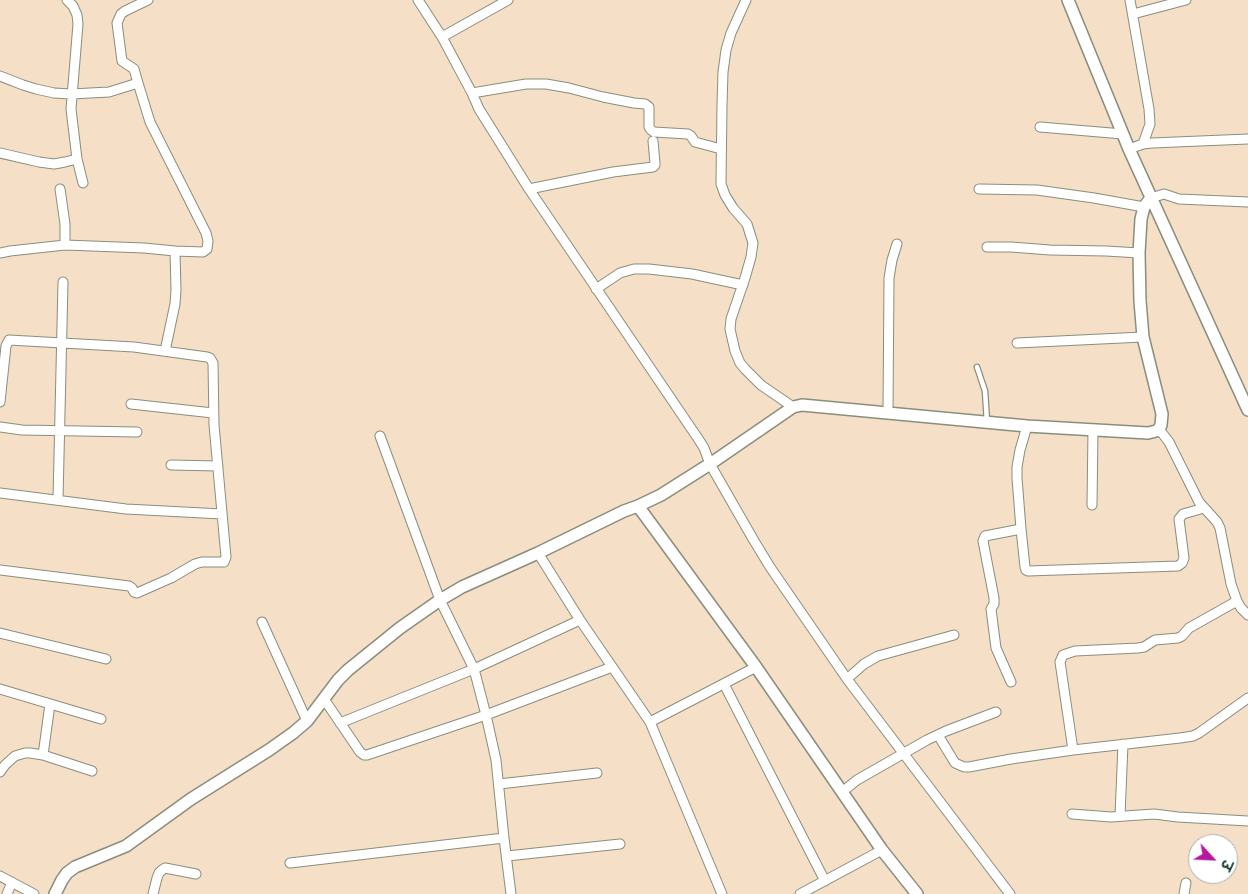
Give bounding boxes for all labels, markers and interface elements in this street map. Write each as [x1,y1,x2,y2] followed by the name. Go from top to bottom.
[1188,834,1238,884] north arrow
[1216,857,1236,873] text: उ

